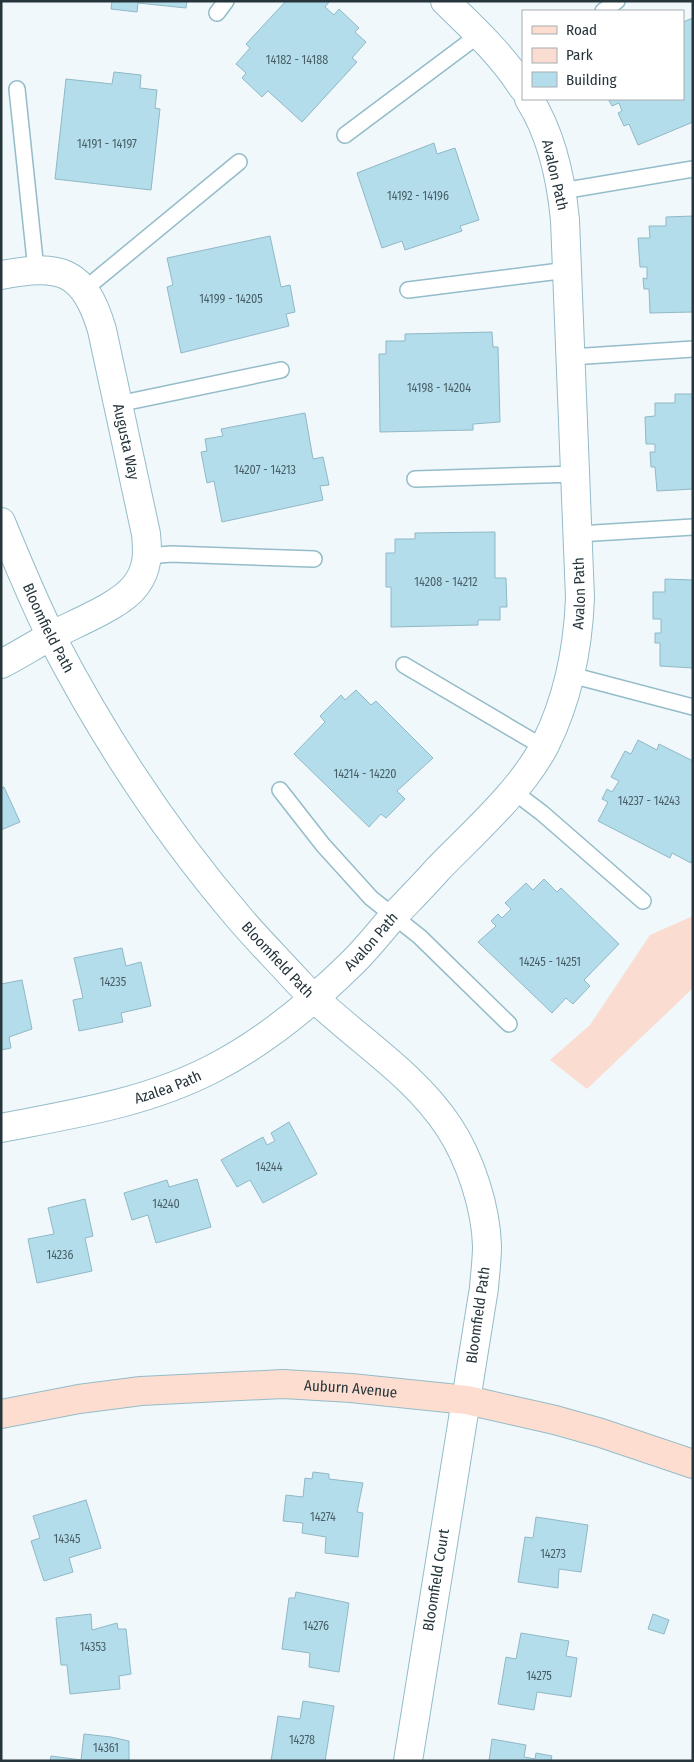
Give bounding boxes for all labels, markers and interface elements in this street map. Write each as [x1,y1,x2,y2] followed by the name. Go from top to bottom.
[522,10,684,100] legend
[566,21,597,39] text: Road
[566,46,593,64] text: Park
[266,53,328,67] house number: 14182 - 14188
[566,71,617,89] text: Building
[77,137,137,151] house number: 14191 - 14197
[538,138,572,212] street label: Avalon Path
[387,189,449,203] house number: 14192 - 14196
[199,292,263,306] house number: 14199 - 14205
[407,381,471,395] house number: 14198 - 14204
[109,402,143,482] street label: Augusta Way
[234,463,296,477] house number: 14207 - 14213
[569,557,589,630] street label: Avalon Path
[414,575,478,589] house number: 14208 - 14212
[19,580,78,676] street label: Bloomfield Path
[333,767,397,781] house number: 14214 - 14220
[618,794,680,808] house number: 14237 - 14243
[341,908,402,975] street label: Avalon Path
[238,918,317,1002] street label: Bloomfield Path
[519,955,581,969] house number: 14245 - 14251
[100,975,127,989] house number: 14235
[132,1067,204,1108] street label: Azalea Path
[255,1160,283,1174] house number: 14244
[152,1197,180,1211] house number: 14240
[47,1248,74,1262] house number: 14236
[462,1266,494,1364] street label: Bloomfield Path
[304,1376,398,1402] street label: Auburn Avenue
[310,1510,336,1524] house number: 14274
[419,1527,453,1632] street label: Bloomfield Court
[54,1532,81,1546] house number: 14345
[540,1547,566,1561] house number: 14273
[303,1619,329,1633] house number: 14276
[80,1640,106,1654] house number: 14353
[526,1669,552,1683] house number: 14275
[289,1733,315,1747] house number: 14278
[93,1741,119,1755] house number: 14361

